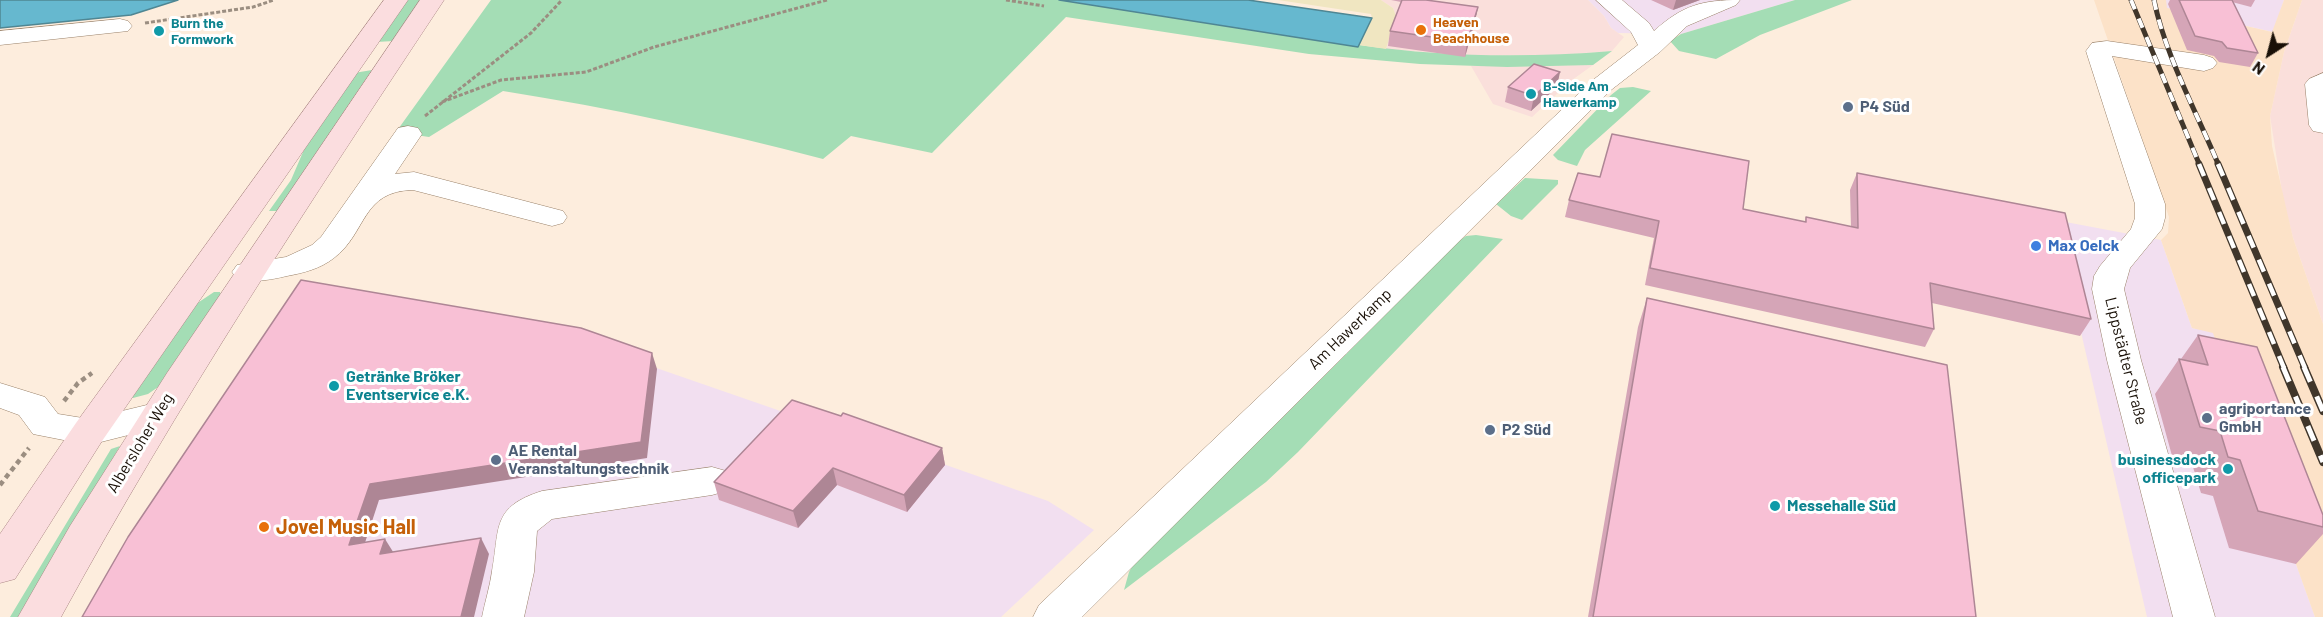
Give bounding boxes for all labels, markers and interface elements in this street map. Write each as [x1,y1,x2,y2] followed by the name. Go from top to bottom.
[1433,14,1510,46] place label: Heaven Beachhouse
[171,15,234,48] place label: Burn the Formwork
[1414,23,1428,37] marker: Heaven Beachhouse
[152,24,166,38] marker: Burn the Formwork
[2239,24,2299,84] north arrow
[2248,58,2268,80] text: N
[1543,78,1617,110] place label: B-Side Am Hawerkamp
[1524,87,1538,101] marker: B-Side Am Hawerkamp
[1860,97,1910,117] place label: P4 Süd
[1841,100,1855,114] marker: P4 Süd
[2048,236,2119,256] place label: Max Oelck
[2029,239,2043,253] marker: Max Oelck
[1304,284,1396,374] street label: Am Hawerkamp
[2101,295,2151,427] street label: Lippstädter Straße
[346,367,470,405] place label: Getränke Bröker Eventservice e.K.
[327,379,341,393] marker: Getränke Bröker Eventservice e.K.
[103,390,177,496] street label: Albersloher Weg
[2219,399,2311,437] place label: agriportance GmbH
[2200,411,2214,425] marker: agriportance GmbH
[1502,420,1551,440] place label: P2 Süd
[1483,423,1497,437] marker: P2 Süd
[508,441,669,479] place label: AE Rental Veranstaltungstechnik
[2118,450,2216,488] place label: businessdock officepark
[489,453,503,467] marker: AE Rental Veranstaltungstechnik
[2221,462,2235,476] marker: businessdock officepark
[1787,496,1896,516] place label: Messehalle Süd
[1768,499,1782,513] marker: Messehalle Süd
[276,515,416,539] place label: Jovel Music Hall
[257,520,271,534] marker: Jovel Music Hall

